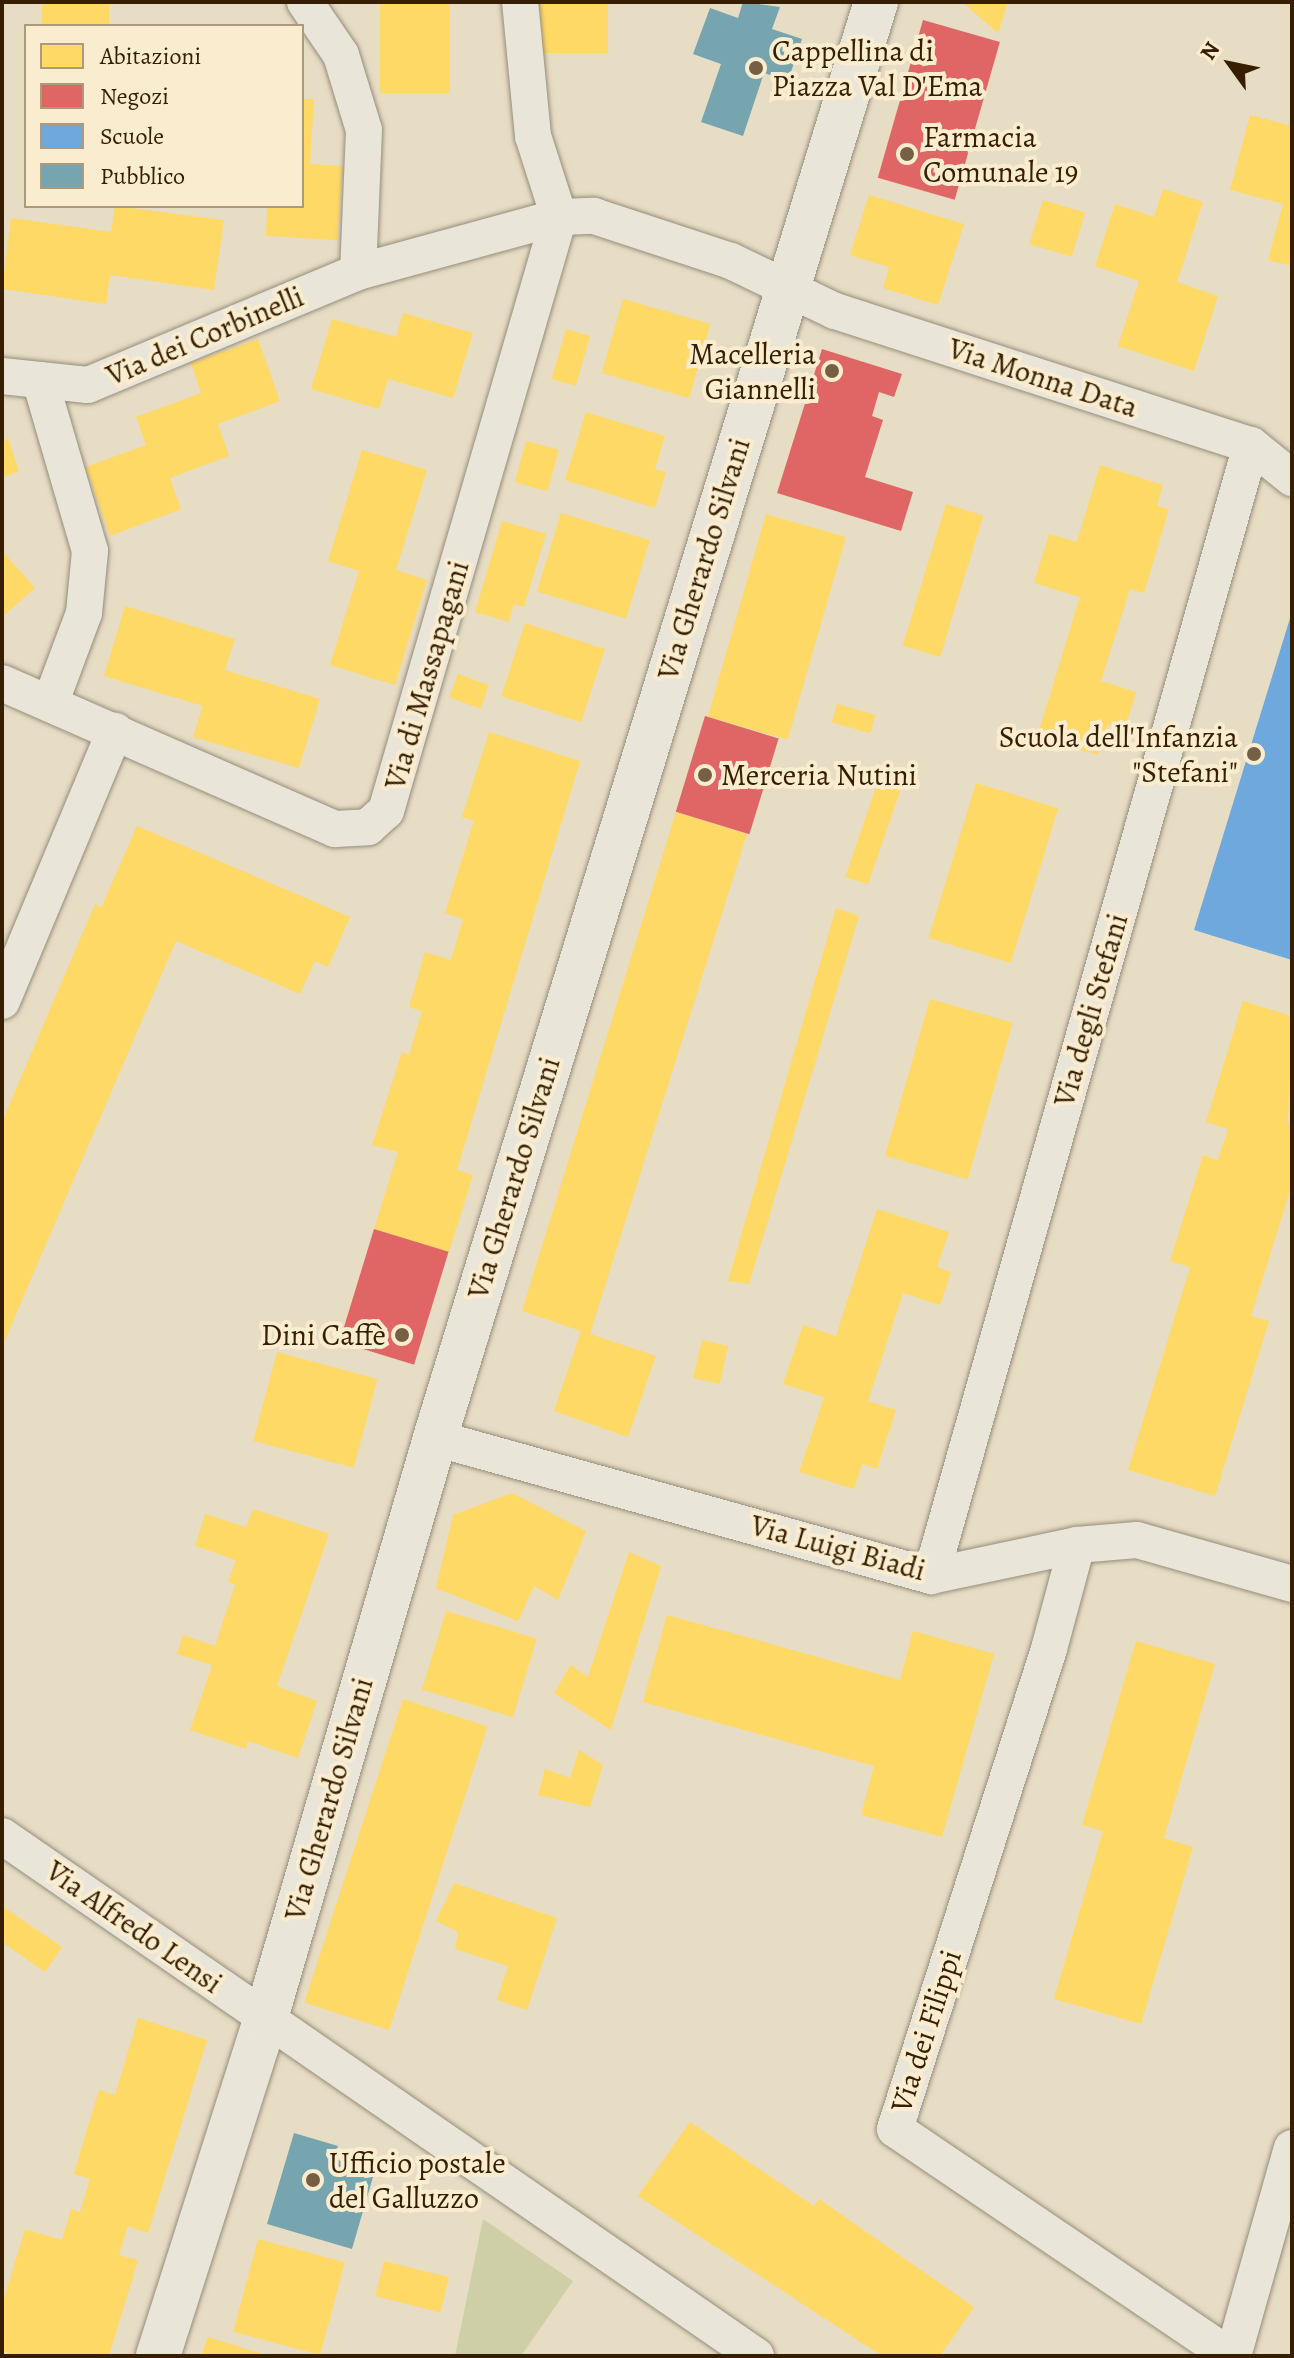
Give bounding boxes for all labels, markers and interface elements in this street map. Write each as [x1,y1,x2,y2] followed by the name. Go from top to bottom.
[24,24,304,208] legend
[1190,24,1270,104] north arrow
[772,33,983,104] place label: Cappellina di Piazza Val D'Ema
[1193,36,1227,66] text: N
[100,40,201,72] text: Abitazioni
[747,59,765,77] marker: Cappellina di Piazza Val D'Ema
[100,80,169,112] text: Negozi
[923,119,1078,190] place label: Farmacia Comunale 19
[100,120,164,152] text: Scuole
[898,145,916,163] marker: Farmacia Comunale 19
[100,160,185,192] text: Pubblico
[101,278,309,394] street label: Via dei Corbinelli
[944,330,1142,426] street label: Via Monna Data
[689,336,816,406] place label: Macelleria Giannelli
[823,362,841,380] marker: Macelleria Giannelli
[650,434,758,684] street label: Via Gherardo Silvani
[377,556,477,794] street label: Via di Massapagani
[999,719,1238,790] place label: Scuola dell'Infanzia "Stefani"
[1245,745,1263,763] marker: Scuola dell'Infanzia "Stefani"
[721,757,917,793] place label: Merceria Nutini
[696,766,714,784] marker: Merceria Nutini
[1046,909,1136,1111] street label: Via degli Stefani
[460,1053,568,1303] street label: Via Gherardo Silvani
[261,1317,386,1353] place label: Dini Caffè
[393,1326,411,1344] marker: Dini Caffè
[747,1507,929,1589] street label: Via Luigi Biadi
[277,1673,381,1925] street label: Via Gherardo Silvani
[39,1853,229,2001] street label: Via Alfredo Lensi
[883,1945,969,2117] street label: Via dei Filippi
[329,2145,506,2216] place label: Ufficio postale del Galluzzo
[304,2171,322,2189] marker: Ufficio postale del Galluzzo

